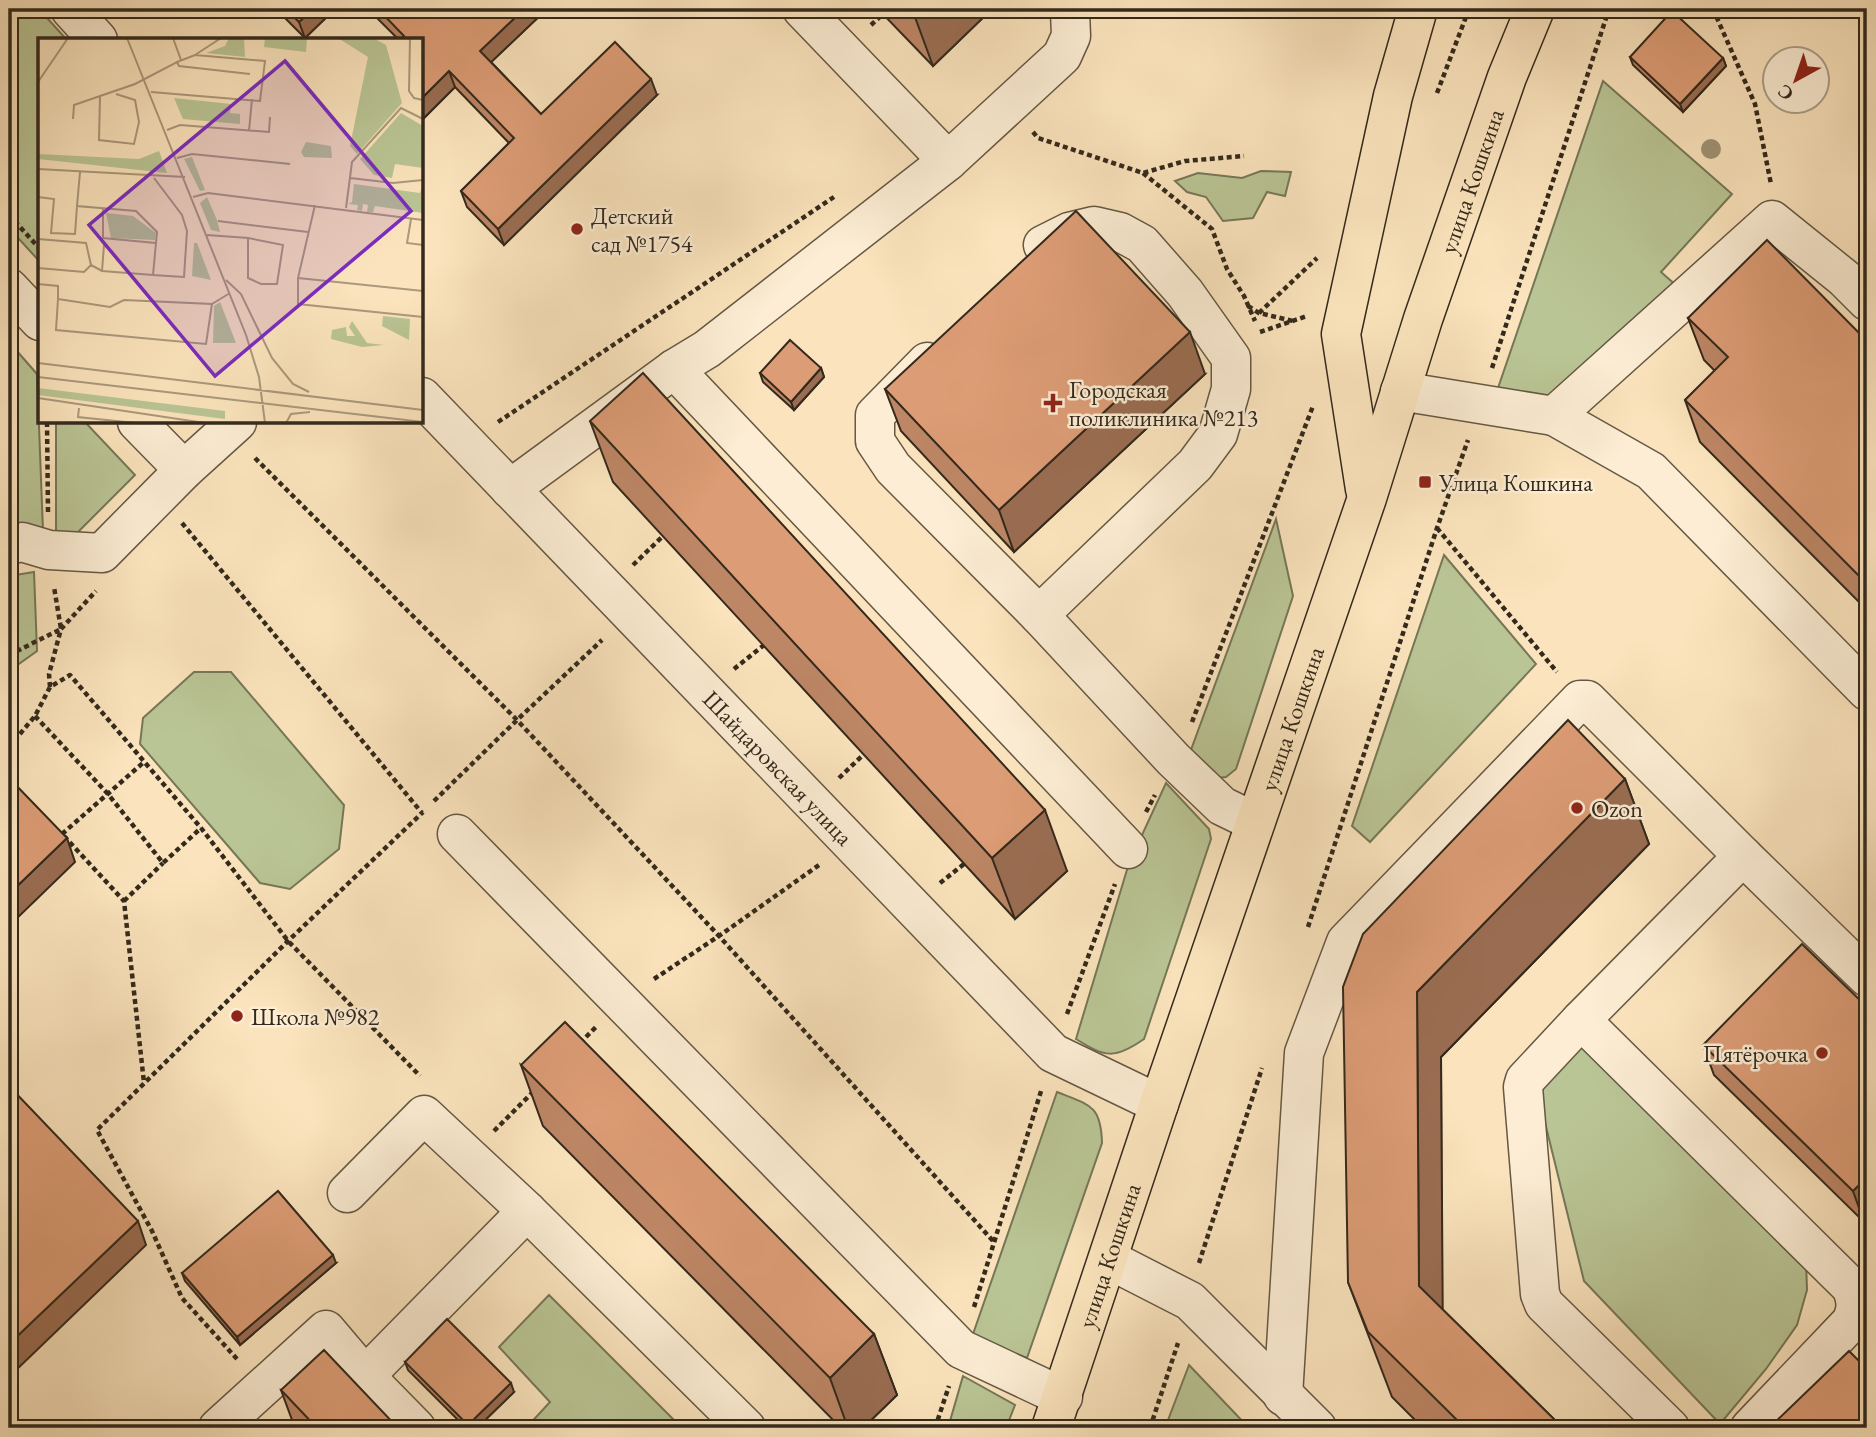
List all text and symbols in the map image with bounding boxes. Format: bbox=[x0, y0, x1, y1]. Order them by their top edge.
inset map bbox=[38, 38, 424, 424]
north arrow bbox=[1760, 46, 1830, 116]
text: С bbox=[1772, 79, 1799, 107]
street label: улица Кошкина bbox=[1432, 104, 1510, 257]
place label: Детский сад №1754 bbox=[591, 200, 693, 259]
marker: Детский сад №1754 bbox=[569, 221, 585, 237]
place label: Городская поликлиника №213 bbox=[1069, 374, 1258, 433]
marker: Городская поликлиника №213 bbox=[1043, 393, 1063, 413]
place label: Улица Кошкина bbox=[1438, 467, 1593, 498]
marker: Улица Кошкина bbox=[1417, 474, 1433, 490]
street label: улица Кошкина bbox=[1252, 642, 1331, 795]
street label: Шайдаровская улица bbox=[696, 683, 860, 852]
place label: Ozon bbox=[1591, 793, 1643, 824]
marker: Ozon bbox=[1569, 800, 1585, 816]
place label: Школа №982 bbox=[251, 1001, 380, 1032]
marker: Школа №982 bbox=[229, 1008, 245, 1024]
place label: Пятёрочка bbox=[1702, 1038, 1808, 1069]
marker: Пятёрочка bbox=[1814, 1045, 1830, 1061]
street label: улица Кошкина bbox=[1070, 1178, 1147, 1332]

